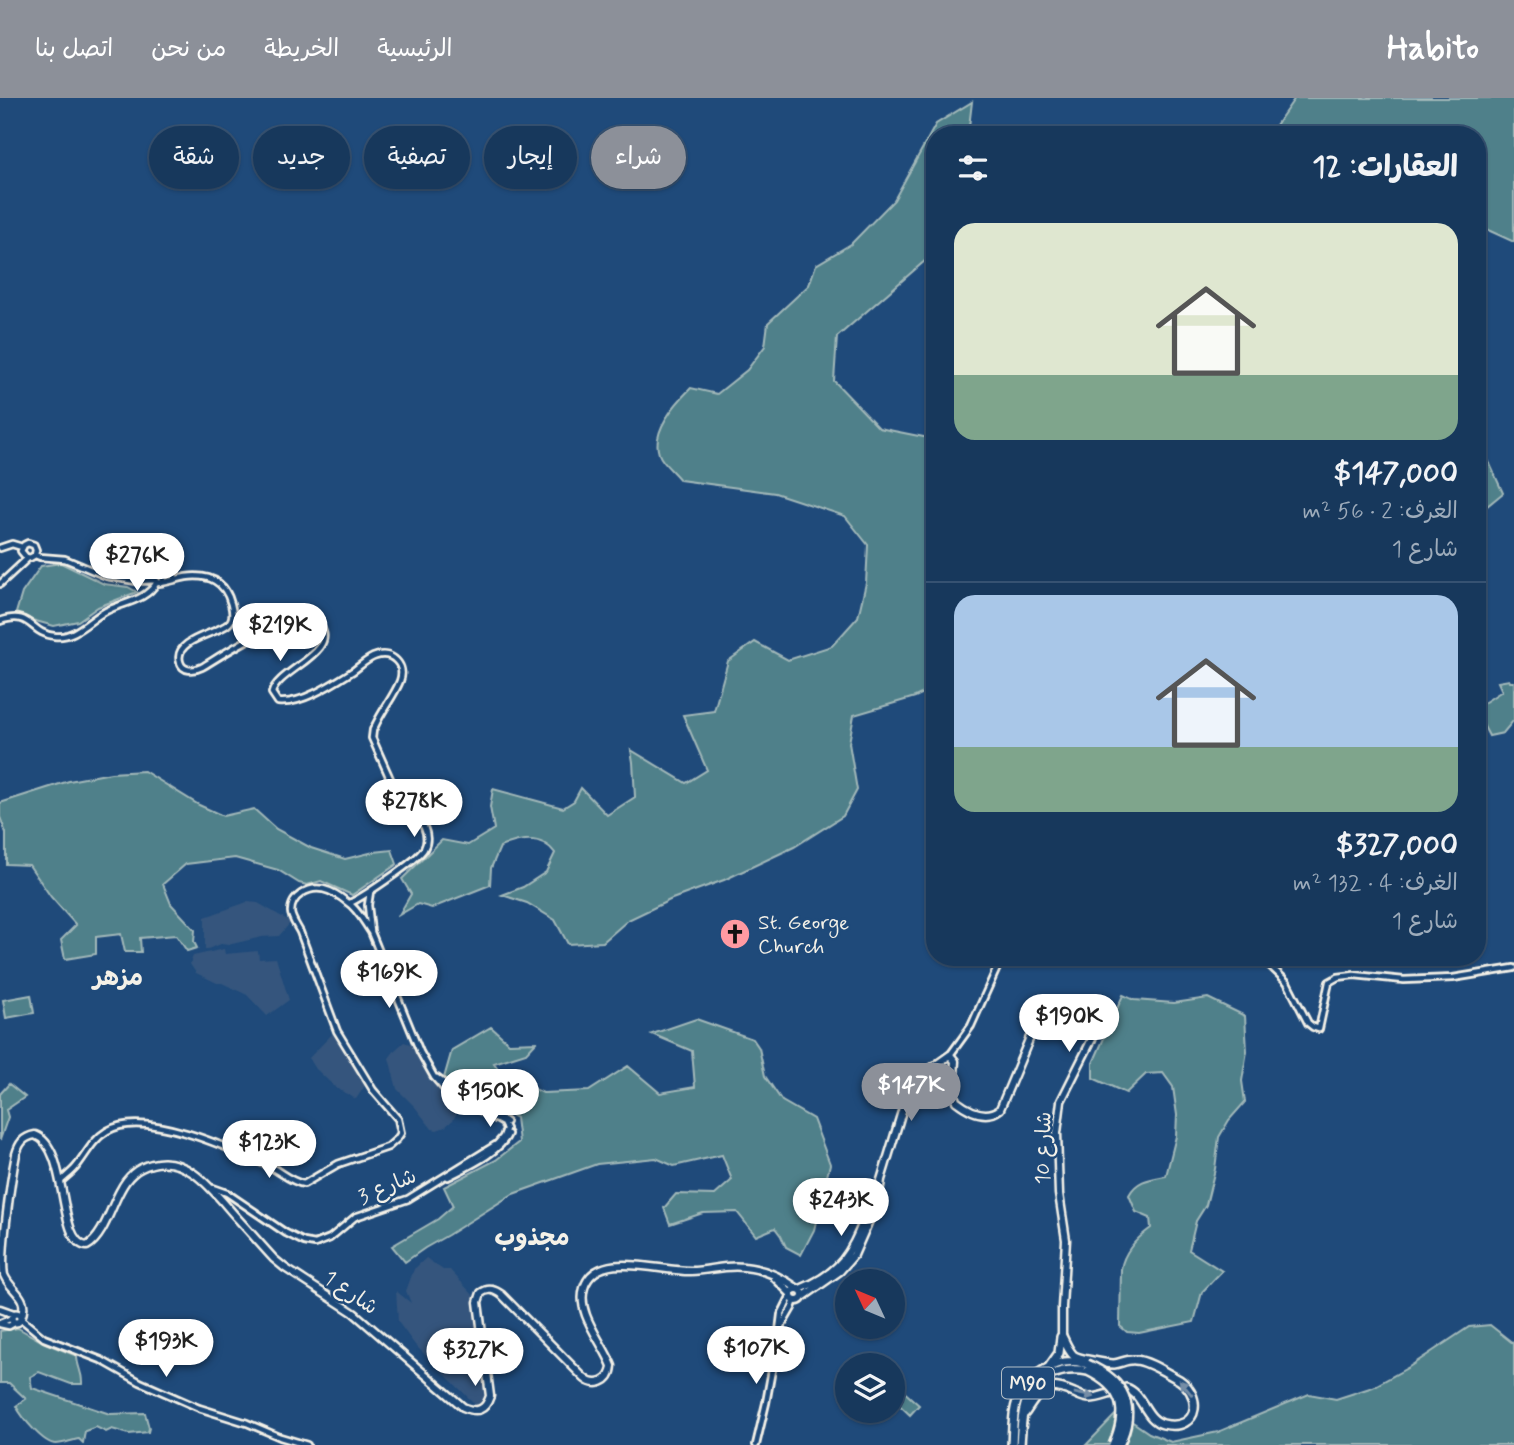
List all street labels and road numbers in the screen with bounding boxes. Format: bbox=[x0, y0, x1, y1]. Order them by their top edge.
street label: شارع 10 bbox=[1029, 1112, 1059, 1185]
street label: شارع 3 bbox=[354, 1162, 421, 1212]
street label: شارع 1 bbox=[318, 1264, 383, 1322]
road number: M90 bbox=[1002, 1368, 1054, 1399]

